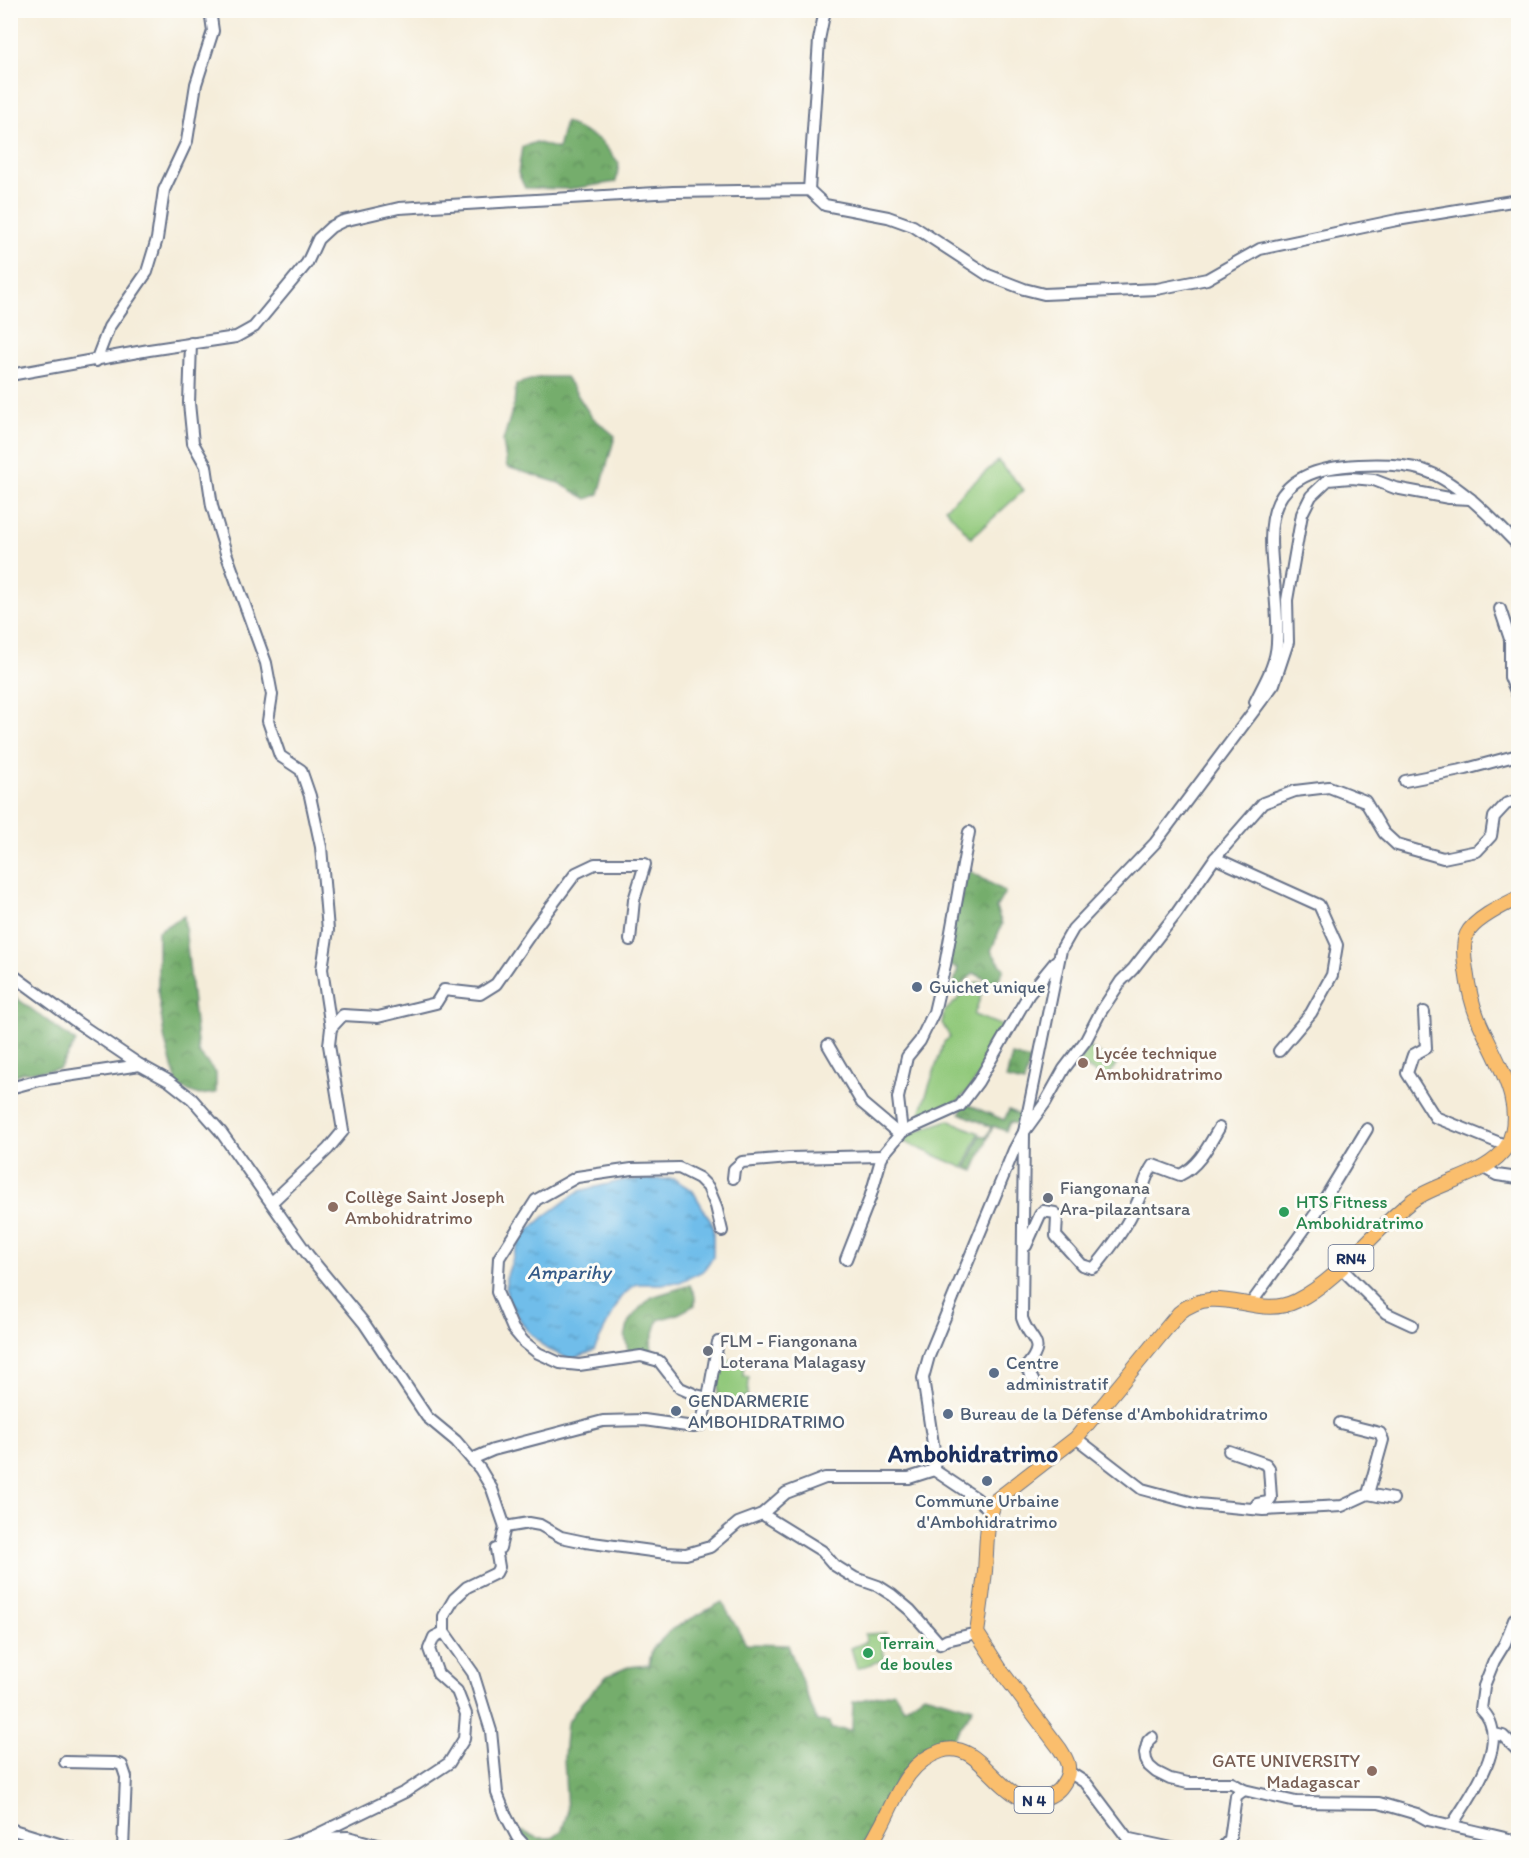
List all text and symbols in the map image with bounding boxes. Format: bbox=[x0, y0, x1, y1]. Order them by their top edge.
place label: Guichet unique bbox=[929, 976, 1046, 998]
marker: Guichet unique bbox=[910, 980, 924, 994]
place label: Lycée technique Ambohidratrimo bbox=[1095, 1042, 1223, 1085]
marker: Lycée technique Ambohidratrimo bbox=[1076, 1056, 1090, 1070]
place label: Fiangonana Ara-pilazantsara bbox=[1060, 1177, 1191, 1220]
place label: Collège Saint Joseph Ambohidratrimo bbox=[345, 1186, 504, 1229]
marker: Fiangonana Ara-pilazantsara bbox=[1041, 1191, 1055, 1205]
place label: HTS Fitness Ambohidratrimo bbox=[1296, 1191, 1424, 1234]
marker: Collège Saint Joseph Ambohidratrimo bbox=[326, 1200, 340, 1214]
marker: HTS Fitness Ambohidratrimo bbox=[1277, 1205, 1291, 1219]
road number: RN4 bbox=[1328, 1245, 1374, 1271]
water label: Amparihy bbox=[527, 1260, 613, 1284]
place label: FLM - Fiangonana Loterana Malagasy bbox=[720, 1330, 866, 1373]
marker: FLM - Fiangonana Loterana Malagasy bbox=[701, 1344, 715, 1358]
place label: Centre administratif bbox=[1006, 1352, 1109, 1395]
marker: Centre administratif bbox=[987, 1366, 1001, 1380]
place label: GENDARMERIE AMBOHIDRATRIMO bbox=[688, 1390, 845, 1433]
place label: Bureau de la Défense d'Ambohidratrimo bbox=[960, 1403, 1268, 1425]
marker: GENDARMERIE AMBOHIDRATRIMO bbox=[669, 1404, 683, 1418]
marker: Bureau de la Défense d'Ambohidratrimo bbox=[941, 1407, 955, 1421]
district label: Ambohidratrimo bbox=[887, 1439, 1058, 1468]
marker: Commune Urbaine d'Ambohidratrimo bbox=[980, 1474, 994, 1488]
place label: Commune Urbaine d'Ambohidratrimo bbox=[915, 1490, 1059, 1533]
place label: Terrain de boules bbox=[880, 1632, 953, 1675]
marker: Terrain de boules bbox=[861, 1646, 875, 1660]
place label: GATE UNIVERSITY Madagascar bbox=[1212, 1750, 1361, 1793]
marker: GATE UNIVERSITY Madagascar bbox=[1365, 1764, 1379, 1778]
road number: N 4 bbox=[1014, 1787, 1054, 1813]

